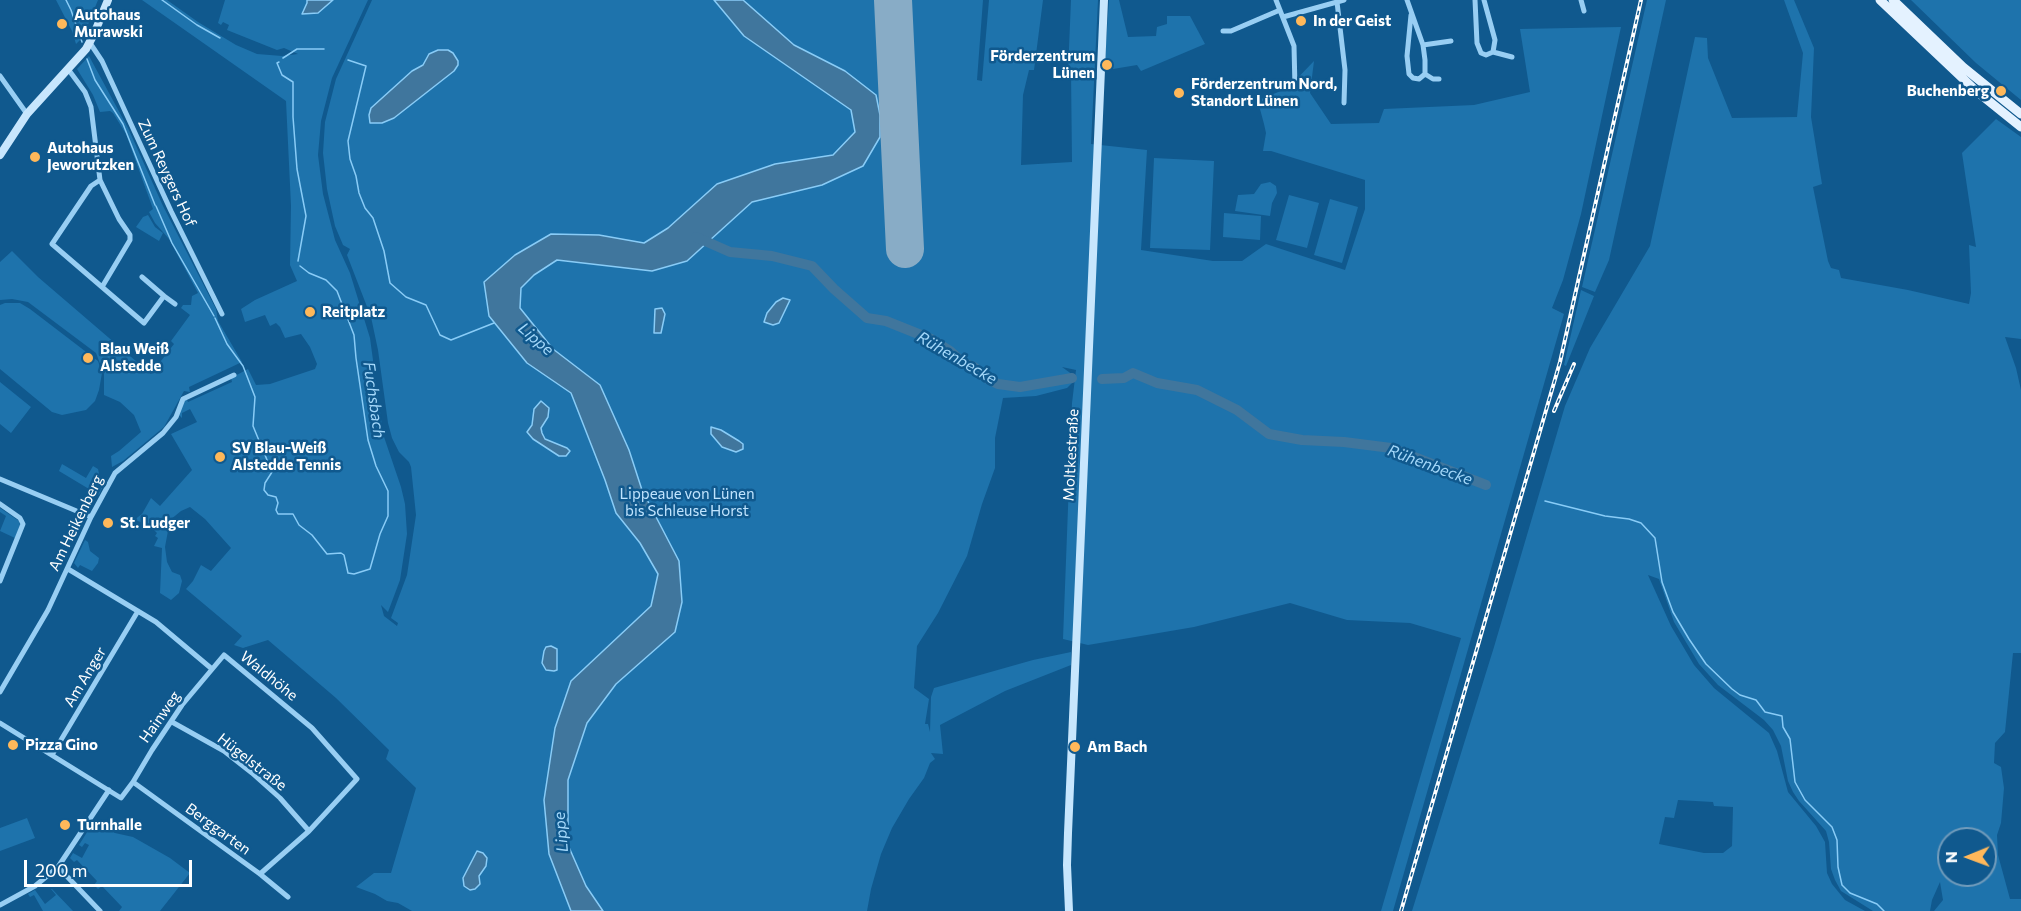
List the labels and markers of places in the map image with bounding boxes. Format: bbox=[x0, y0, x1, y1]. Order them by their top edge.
place label: Autohaus Murawski bbox=[74, 6, 143, 41]
place label: In der Geist bbox=[1313, 12, 1391, 30]
marker: In der Geist bbox=[1294, 14, 1308, 28]
marker: Autohaus Murawski bbox=[55, 17, 69, 31]
place label: Förderzentrum Lünen bbox=[990, 47, 1095, 82]
marker: Förderzentrum Lünen bbox=[1100, 58, 1114, 72]
place label: Förderzentrum Nord, Standort Lünen bbox=[1191, 75, 1337, 110]
place label: Buchenberg bbox=[1907, 82, 1989, 100]
marker: Buchenberg bbox=[1994, 84, 2008, 98]
marker: Förderzentrum Nord, Standort Lünen bbox=[1172, 86, 1186, 100]
place label: Autohaus Jeworutzken bbox=[47, 139, 134, 174]
marker: Autohaus Jeworutzken bbox=[28, 150, 42, 164]
place label: Reitplatz bbox=[322, 303, 385, 321]
marker: Reitplatz bbox=[303, 305, 317, 319]
place label: Blau Weiß Alstedde bbox=[100, 340, 169, 375]
marker: Blau Weiß Alstedde bbox=[81, 351, 95, 365]
place label: SV Blau-Weiß Alstedde Tennis bbox=[232, 439, 341, 474]
marker: SV Blau-Weiß Alstedde Tennis bbox=[213, 450, 227, 464]
place label: St. Ludger bbox=[120, 514, 190, 532]
marker: St. Ludger bbox=[101, 516, 115, 530]
place label: Pizza Gino bbox=[25, 736, 98, 754]
marker: Pizza Gino bbox=[6, 738, 20, 752]
place label: Am Bach bbox=[1087, 738, 1148, 756]
marker: Am Bach bbox=[1068, 740, 1082, 754]
place label: Turnhalle bbox=[77, 816, 142, 834]
marker: Turnhalle bbox=[58, 818, 72, 832]

